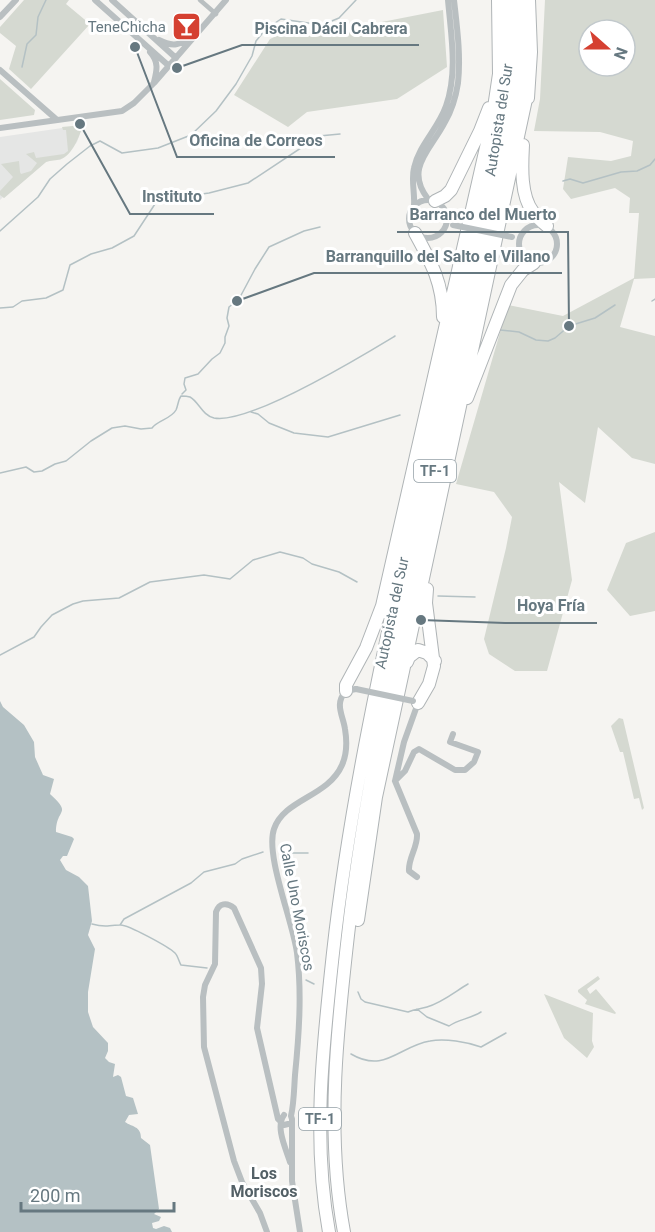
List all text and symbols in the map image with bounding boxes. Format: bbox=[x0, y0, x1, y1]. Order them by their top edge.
bar icon: TeneChicha bbox=[171, 11, 203, 43]
callout: Piscina Dácil Cabrera bbox=[242, 11, 419, 45]
place label: TeneChicha bbox=[88, 18, 166, 36]
north arrow bbox=[577, 18, 637, 78]
text: Piscina Dácil Cabrera bbox=[254, 19, 408, 38]
text: N bbox=[610, 45, 631, 62]
street label: Autopista del Sur bbox=[481, 62, 517, 178]
callout: Oficina de Correos bbox=[177, 123, 335, 157]
text: Oficina de Correos bbox=[189, 131, 323, 150]
callout: Instituto bbox=[130, 180, 214, 214]
text: Instituto bbox=[142, 187, 202, 206]
callout: Barranco del Muerto bbox=[397, 198, 568, 232]
text: Barranco del Muerto bbox=[409, 205, 557, 224]
callout: Barranquillo del Salto el Villano bbox=[314, 239, 562, 273]
text: Barranquillo del Salto el Villano bbox=[326, 247, 550, 266]
road number: TF-1 bbox=[414, 460, 456, 482]
street label: Autopista del Sur bbox=[371, 555, 413, 671]
callout: Hoya Fría bbox=[505, 589, 597, 623]
text: Hoya Fría bbox=[517, 596, 585, 615]
street label: Calle Uno Moriscos bbox=[276, 842, 318, 972]
road number: TF-1 bbox=[299, 1108, 341, 1130]
district label: Los Moriscos bbox=[231, 1164, 297, 1201]
scale bar bbox=[21, 1175, 174, 1213]
text: 200 m bbox=[30, 1185, 81, 1206]

